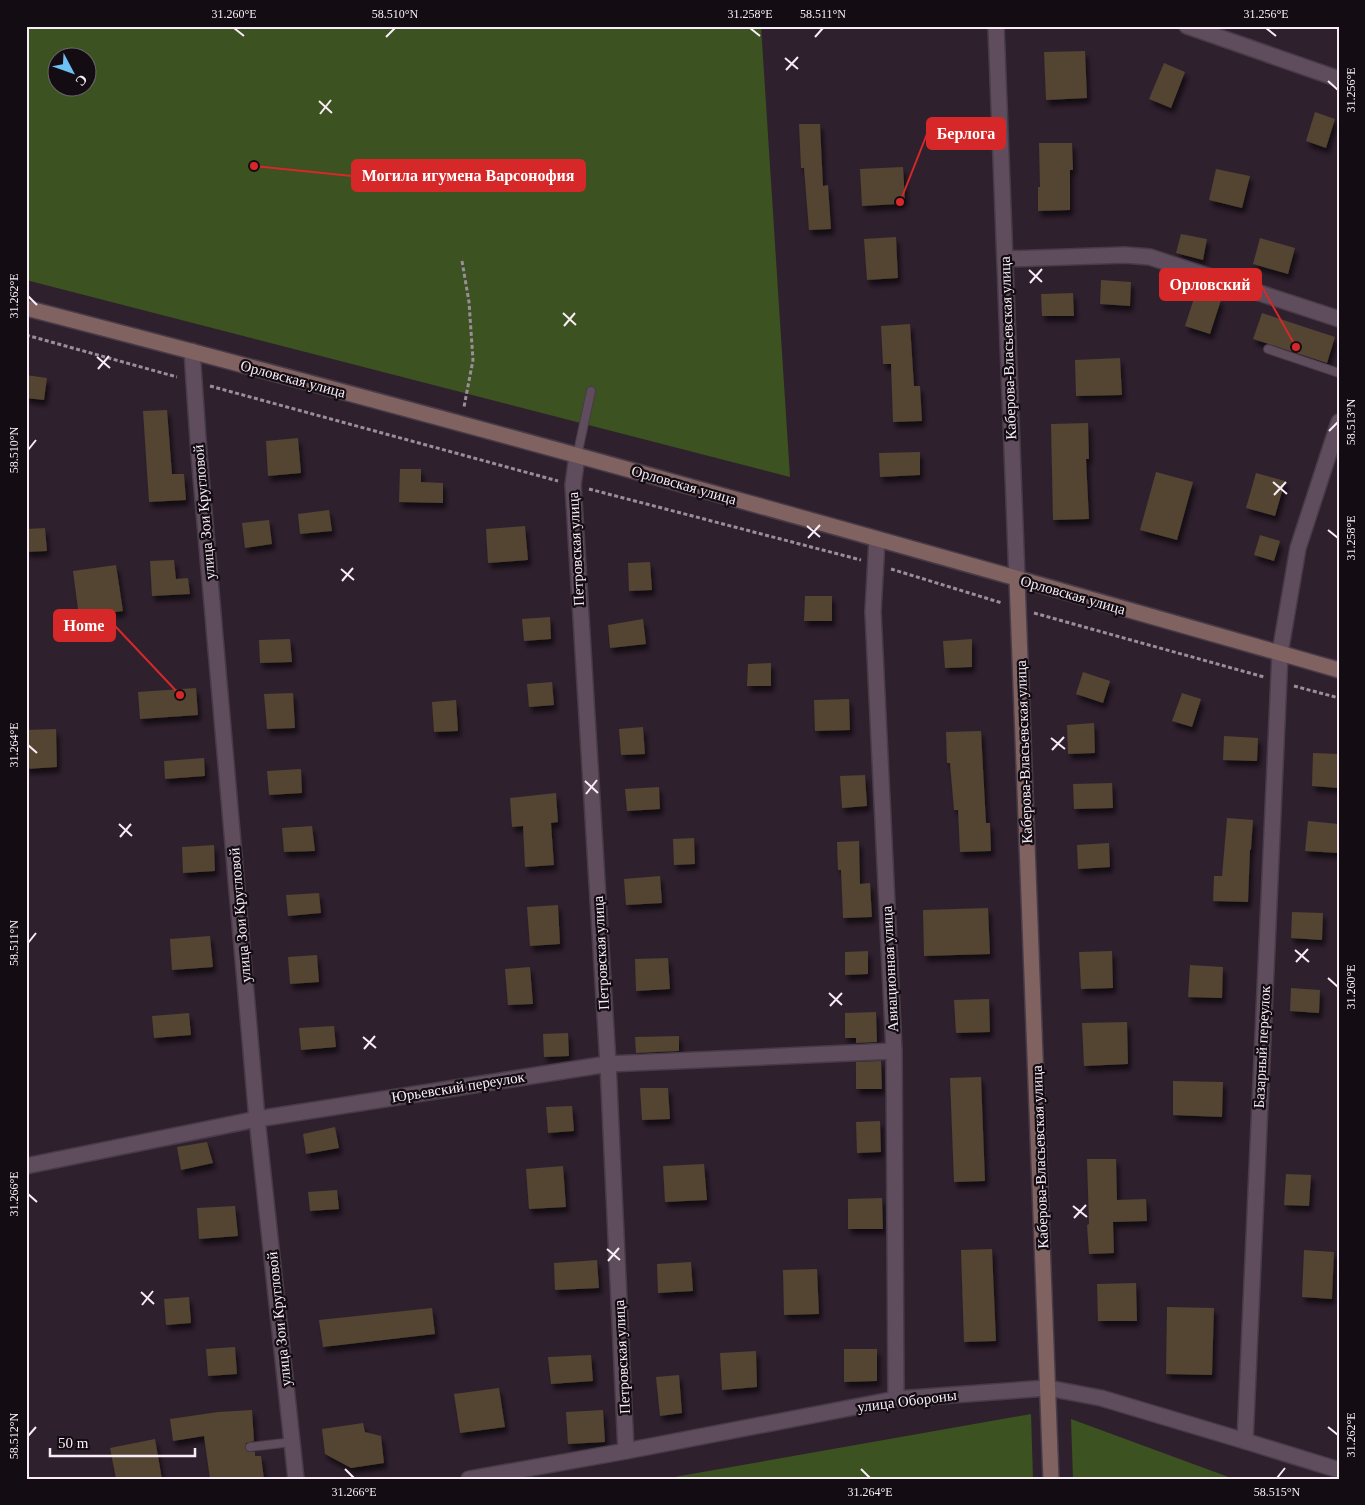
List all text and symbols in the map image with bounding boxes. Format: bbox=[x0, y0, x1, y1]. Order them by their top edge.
text: 31.260°E bbox=[211, 7, 257, 21]
text: 58.510°N bbox=[372, 7, 419, 21]
text: 31.258°E bbox=[727, 7, 773, 21]
text: 58.511°N bbox=[800, 7, 846, 21]
text: 31.256°E bbox=[1243, 7, 1289, 21]
north arrow bbox=[48, 48, 98, 98]
text: 31.256°E bbox=[1344, 67, 1358, 113]
text: С bbox=[72, 71, 90, 89]
callout: Берлога bbox=[927, 118, 1005, 149]
text: Берлога bbox=[937, 125, 995, 143]
callout: Могила игумена Варсонофия bbox=[352, 160, 585, 191]
text: Могила игумена Варсонофия bbox=[362, 167, 575, 185]
street label: Каберова-Власьевская улица bbox=[997, 256, 1019, 440]
callout: Орловский bbox=[1160, 269, 1261, 300]
text: 31.262°E bbox=[7, 273, 21, 319]
text: Орловский bbox=[1169, 276, 1251, 294]
street label: Орловская улица bbox=[239, 357, 348, 401]
text: 58.513°N bbox=[1344, 398, 1358, 445]
text: 58.510°N bbox=[7, 426, 21, 473]
street label: улица Зои Кругловой bbox=[190, 444, 218, 580]
street label: Орловская улица bbox=[630, 462, 739, 508]
street label: Петровская улица bbox=[565, 491, 587, 606]
text: 31.258°E bbox=[1344, 515, 1358, 561]
street label: Орловская улица bbox=[1019, 572, 1128, 618]
callout: Home bbox=[54, 610, 115, 641]
text: Home bbox=[64, 617, 104, 634]
street label: Каберова-Власьевская улица bbox=[1013, 660, 1035, 844]
text: 31.264°E bbox=[7, 722, 21, 768]
street label: улица Зои Кругловой bbox=[226, 847, 254, 983]
street label: Петровская улица bbox=[590, 895, 612, 1010]
street label: Авиационная улица bbox=[879, 905, 901, 1033]
text: 58.511°N bbox=[7, 920, 21, 966]
text: 31.260°E bbox=[1344, 964, 1358, 1010]
street label: Базарный переулок bbox=[1251, 985, 1273, 1109]
street label: Каберова-Власьевская улица bbox=[1029, 1065, 1051, 1249]
street label: Юрьевский переулок bbox=[390, 1068, 526, 1105]
text: 31.266°E bbox=[7, 1171, 21, 1217]
street label: улица Зои Кругловой bbox=[264, 1251, 294, 1387]
street label: Петровская улица bbox=[611, 1299, 633, 1414]
street label: улица Обороны bbox=[856, 1387, 958, 1415]
text: 58.512°N bbox=[7, 1412, 21, 1459]
text: 31.262°E bbox=[1344, 1412, 1358, 1458]
scale bar bbox=[50, 1425, 195, 1457]
text: 50 m bbox=[58, 1435, 89, 1451]
text: 31.266°E bbox=[331, 1485, 377, 1499]
text: 31.264°E bbox=[847, 1485, 893, 1499]
text: 58.515°N bbox=[1254, 1485, 1301, 1499]

